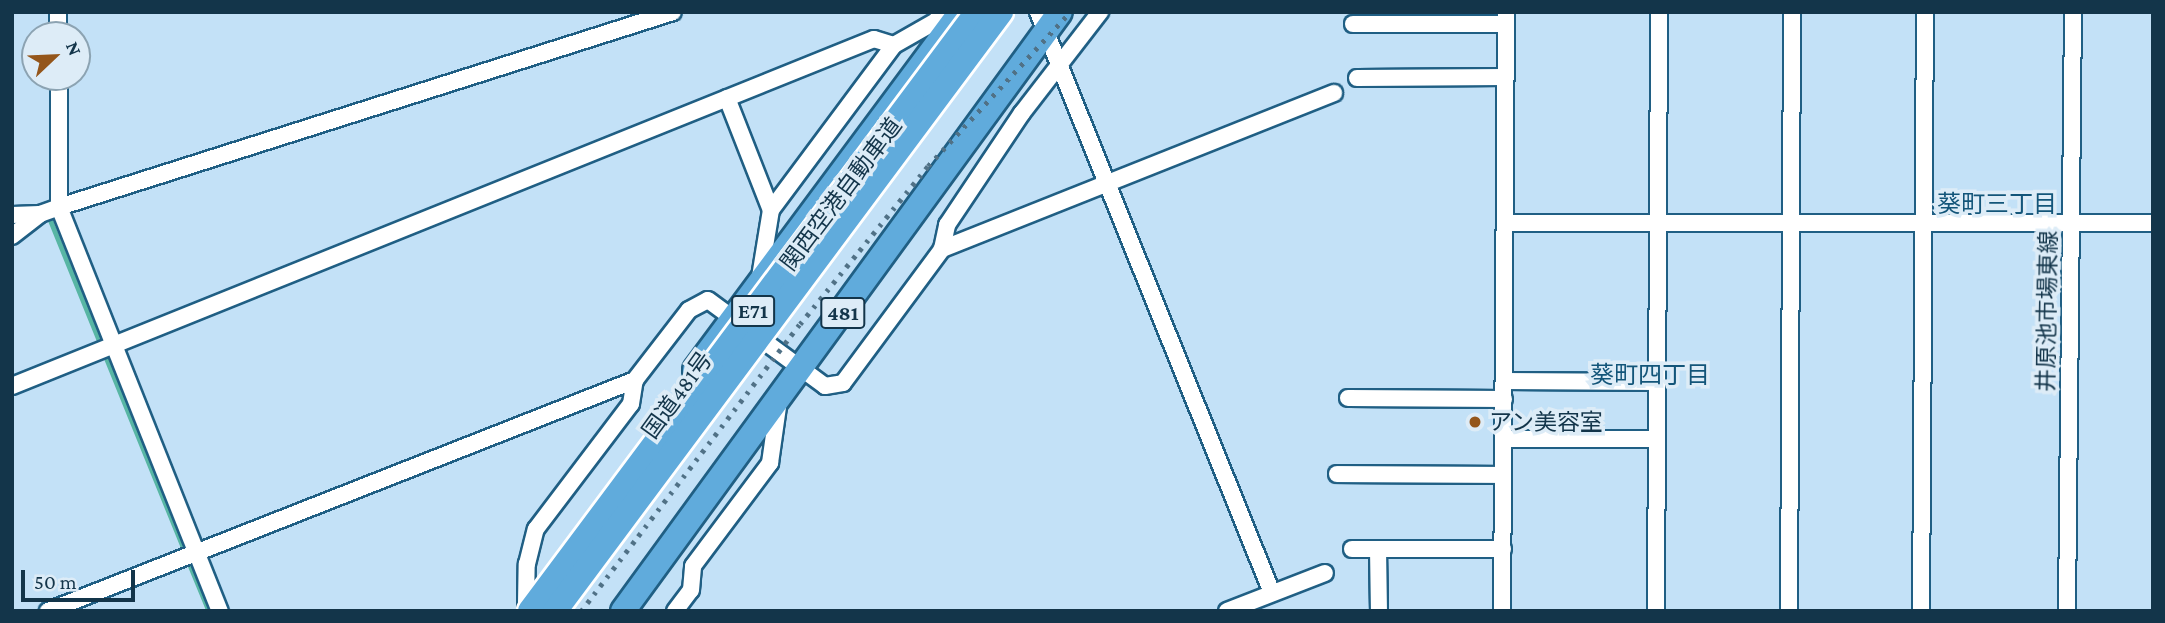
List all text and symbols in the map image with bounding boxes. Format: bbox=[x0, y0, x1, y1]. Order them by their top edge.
north arrow bbox=[21, 21, 91, 91]
text: N bbox=[62, 38, 86, 58]
street label: 関西空港自動車道 bbox=[775, 112, 907, 276]
district label: 葵町三丁目 bbox=[1937, 190, 2057, 218]
street label: 井原池市場東線 bbox=[2032, 230, 2062, 392]
road number: E71 bbox=[730, 294, 776, 328]
road number: 481 bbox=[820, 296, 866, 330]
street label: 国道481号 bbox=[636, 346, 718, 444]
district label: 葵町四丁目 bbox=[1590, 361, 1710, 389]
place label: アン美容室 bbox=[1489, 408, 1604, 436]
marker: アン美容室 bbox=[1467, 414, 1483, 430]
scale bar bbox=[24, 556, 138, 600]
text: 50 m bbox=[34, 570, 77, 594]

